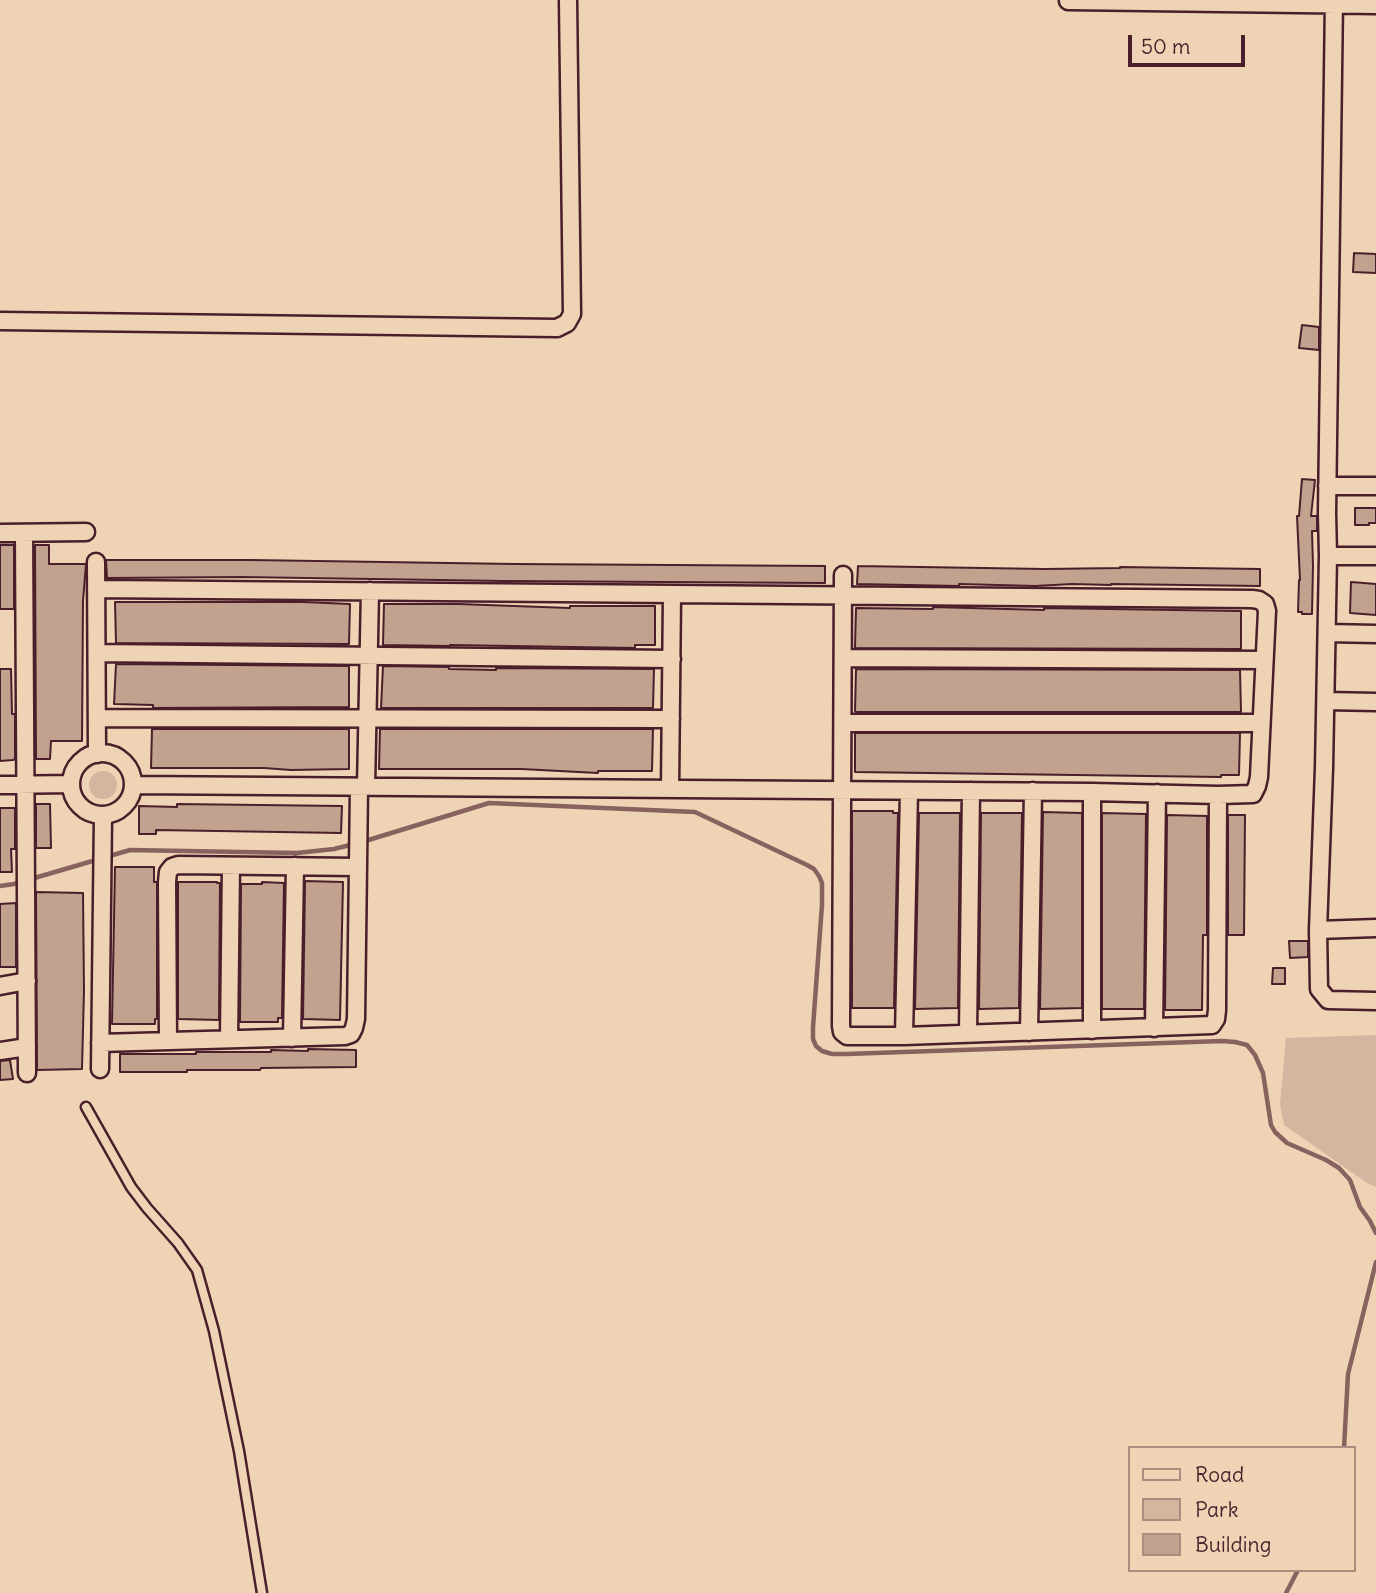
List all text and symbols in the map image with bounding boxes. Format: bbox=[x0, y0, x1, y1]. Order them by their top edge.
scale bar bbox=[1131, 21, 1248, 65]
text: 50 m bbox=[1141, 33, 1190, 60]
legend bbox=[1128, 1446, 1355, 1572]
text: Road bbox=[1195, 1461, 1244, 1488]
text: Park bbox=[1195, 1496, 1238, 1523]
text: Building bbox=[1195, 1531, 1271, 1558]

